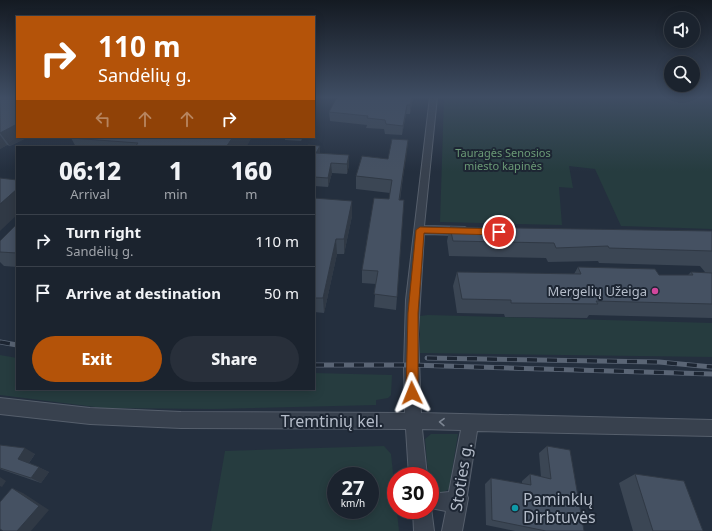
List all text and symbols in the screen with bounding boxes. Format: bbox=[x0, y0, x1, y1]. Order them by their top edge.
map controls bbox=[664, 12, 700, 92]
button: sound bbox=[664, 12, 700, 48]
text: 110 m bbox=[98, 27, 181, 65]
icon: right bbox=[32, 32, 84, 84]
button: search bbox=[664, 56, 700, 92]
text: Sandėlių g. bbox=[98, 63, 191, 87]
icon: left bbox=[92, 108, 114, 130]
icon: ahead bbox=[134, 108, 156, 130]
icon: ahead bbox=[176, 108, 198, 130]
icon: right bbox=[218, 108, 240, 130]
park label: Tauragės Senosios miesto kapinės bbox=[455, 145, 551, 173]
text: 06:12 bbox=[59, 154, 121, 187]
text: 1 bbox=[169, 154, 183, 187]
text: 160 bbox=[231, 154, 272, 187]
text: Arrival bbox=[70, 185, 110, 203]
text: min bbox=[164, 185, 188, 203]
text: m bbox=[245, 185, 257, 203]
pin bbox=[482, 215, 516, 249]
icon: arrive bbox=[488, 221, 510, 243]
text: Turn right bbox=[66, 222, 141, 242]
icon: right bbox=[32, 230, 54, 252]
text: 110 m bbox=[255, 231, 299, 251]
text: Sandėlių g. bbox=[66, 242, 133, 260]
icon: arrive bbox=[32, 282, 54, 304]
place label: Mergelių Užeiga bbox=[548, 282, 647, 300]
text: Arrive at destination bbox=[66, 283, 221, 303]
text: 50 m bbox=[264, 283, 299, 303]
marker: Mergelių Užeiga bbox=[650, 286, 660, 296]
button: Exit bbox=[32, 336, 162, 382]
button: Share bbox=[170, 336, 299, 382]
position arrow bbox=[391, 372, 433, 414]
street label: Tremtinių kel. bbox=[281, 410, 383, 432]
one-way arrow bbox=[439, 418, 445, 426]
street label: Stoties g. bbox=[445, 441, 477, 513]
speed limit sign: 30 bbox=[387, 467, 439, 519]
text: 27 bbox=[342, 474, 364, 501]
place label: Paminklų Dirbtuvės bbox=[523, 488, 596, 528]
text: km/h bbox=[341, 496, 365, 510]
marker: Paminklų Dirbtuvės bbox=[510, 503, 520, 513]

